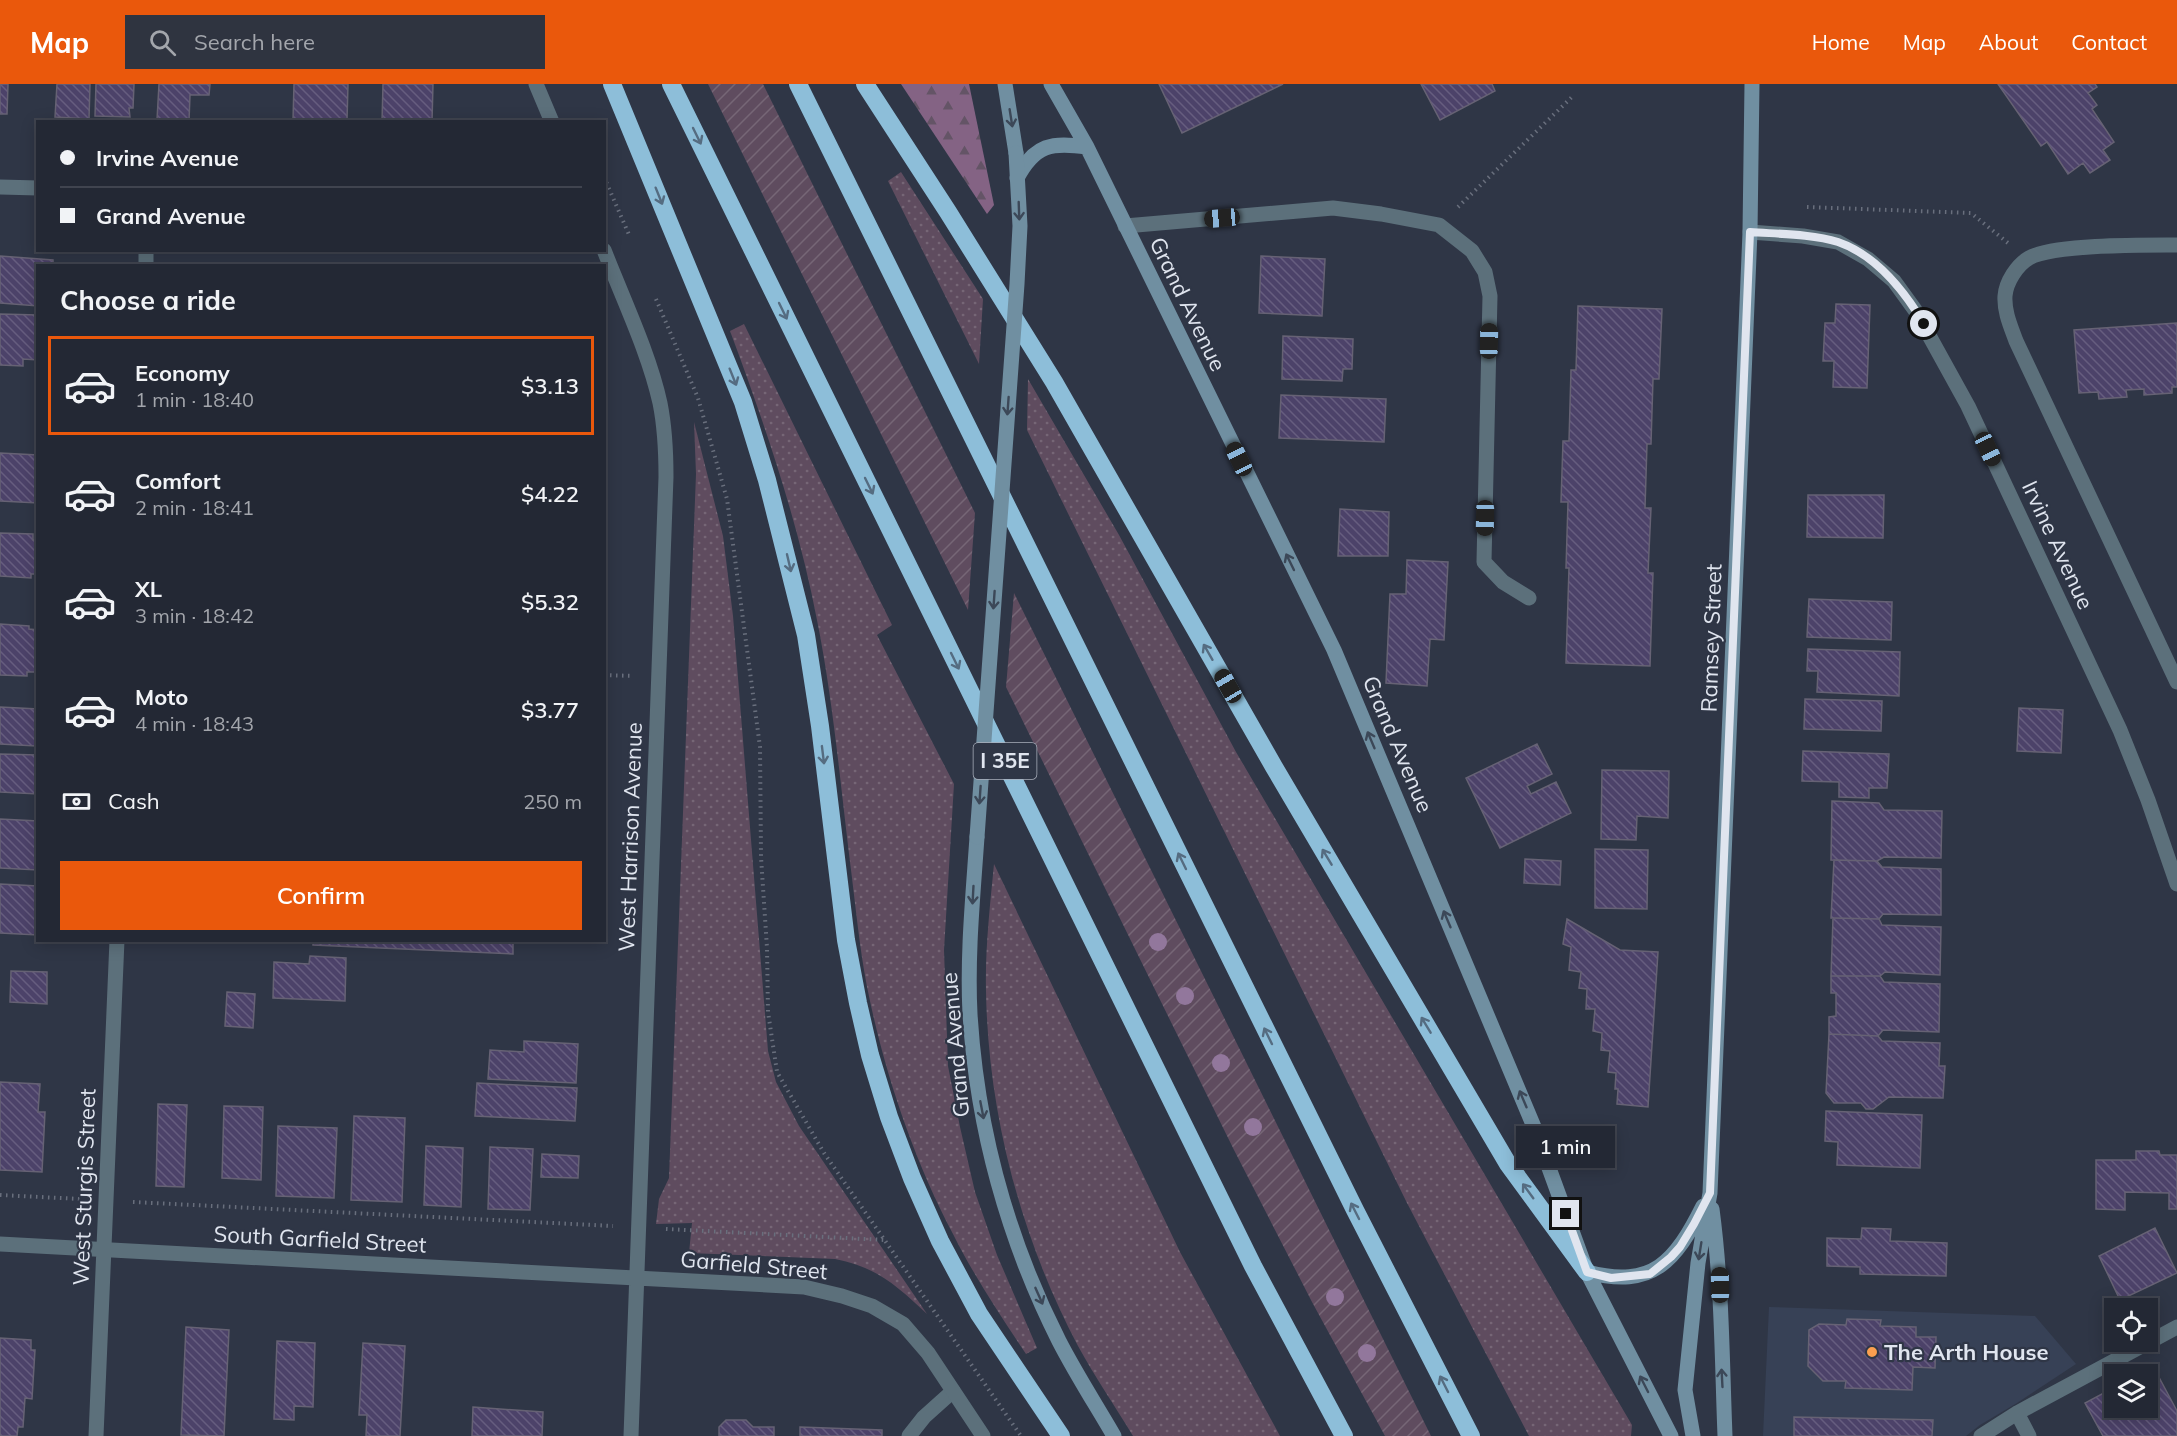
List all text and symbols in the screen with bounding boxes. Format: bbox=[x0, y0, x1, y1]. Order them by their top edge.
search box bbox=[125, 15, 545, 69]
text: Map bbox=[30, 25, 89, 60]
icon: search bbox=[146, 26, 179, 59]
text: Search here bbox=[194, 28, 315, 56]
text: Home bbox=[1812, 29, 1870, 55]
text: Map bbox=[1903, 29, 1946, 55]
text: About bbox=[1979, 29, 2038, 55]
text: Contact bbox=[2071, 29, 2147, 55]
one-way arrow bbox=[1005, 108, 1016, 128]
one-way arrow bbox=[691, 127, 703, 145]
text: Irvine Avenue bbox=[96, 144, 239, 172]
one-way arrow bbox=[654, 187, 665, 205]
one-way arrow bbox=[1013, 200, 1024, 220]
text: Grand Avenue bbox=[96, 202, 246, 230]
car bbox=[1203, 207, 1241, 229]
street label: Grand Avenue bbox=[1143, 232, 1233, 376]
text: Choose a ride bbox=[60, 283, 236, 317]
one-way arrow bbox=[777, 302, 789, 320]
route start bbox=[1910, 310, 1937, 337]
car bbox=[1480, 323, 1498, 359]
icon: car bbox=[63, 359, 117, 413]
text: Economy bbox=[135, 359, 230, 387]
one-way arrow bbox=[728, 367, 739, 385]
text: $3.13 bbox=[521, 372, 579, 400]
text: 1 min · 18:40 bbox=[135, 387, 254, 412]
one-way arrow bbox=[1002, 395, 1013, 415]
car bbox=[1972, 429, 2004, 469]
car bbox=[1223, 439, 1255, 479]
icon: car bbox=[63, 467, 117, 521]
text: Comfort bbox=[135, 467, 221, 495]
street label: Irvine Avenue bbox=[2016, 476, 2100, 614]
one-way arrow bbox=[864, 477, 875, 495]
text: $4.22 bbox=[521, 480, 579, 508]
text: 2 min · 18:41 bbox=[135, 495, 254, 520]
car bbox=[1476, 500, 1494, 536]
one-way arrow bbox=[784, 553, 795, 572]
one-way arrow bbox=[1284, 554, 1296, 572]
street label: Ramsey Street bbox=[1694, 563, 1728, 713]
icon: car bbox=[63, 575, 117, 629]
text: XL bbox=[135, 575, 162, 603]
text: $5.32 bbox=[521, 588, 579, 616]
one-way arrow bbox=[988, 590, 999, 610]
text: 3 min · 18:42 bbox=[135, 603, 254, 628]
one-way arrow bbox=[1202, 644, 1214, 661]
one-way arrow bbox=[950, 652, 962, 670]
car bbox=[1211, 666, 1245, 706]
street label: Grand Avenue bbox=[1357, 672, 1439, 816]
icon: car bbox=[63, 683, 117, 737]
text: Moto bbox=[135, 683, 188, 711]
text: $3.77 bbox=[521, 696, 579, 724]
text: 4 min · 18:43 bbox=[135, 711, 254, 736]
street label: West Harrison Avenue bbox=[612, 722, 648, 952]
one-way arrow bbox=[1365, 731, 1376, 749]
road number: I 35E bbox=[974, 743, 1036, 779]
one-way arrow bbox=[818, 745, 829, 764]
one-way arrow bbox=[974, 784, 985, 804]
icon: cash bbox=[60, 785, 93, 818]
text: Cash bbox=[108, 787, 160, 815]
text: 250 m bbox=[523, 789, 582, 814]
one-way arrow bbox=[1320, 849, 1332, 866]
one-way arrow bbox=[1176, 853, 1187, 871]
button: Confirm bbox=[60, 861, 582, 930]
one-way arrow bbox=[968, 885, 979, 905]
one-way arrow bbox=[1441, 911, 1452, 929]
street label: Grand Avenue bbox=[935, 971, 975, 1119]
one-way arrow bbox=[1419, 1017, 1431, 1034]
one-way arrow bbox=[1262, 1027, 1274, 1045]
street label: West Sturgis Street bbox=[67, 1088, 101, 1286]
one-way arrow bbox=[1517, 1090, 1528, 1109]
one-way arrow bbox=[977, 1100, 988, 1120]
callout: 1 min bbox=[1516, 1127, 1616, 1169]
text: 1 min bbox=[1540, 1134, 1591, 1159]
one-way arrow bbox=[1521, 1183, 1534, 1199]
route end bbox=[1552, 1200, 1579, 1227]
one-way arrow bbox=[1349, 1202, 1360, 1220]
street label: South Garfield Street bbox=[213, 1219, 427, 1259]
one-way arrow bbox=[1695, 1240, 1706, 1260]
street label: Garfield Street bbox=[679, 1245, 829, 1285]
car bbox=[1711, 1267, 1729, 1303]
one-way arrow bbox=[1034, 1287, 1045, 1305]
map controls bbox=[2104, 1298, 2158, 1418]
button: locate bbox=[2104, 1298, 2158, 1352]
place label: The Arth House bbox=[1884, 1338, 2049, 1366]
marker: The Arth House bbox=[1865, 1345, 1879, 1359]
button: layers bbox=[2104, 1364, 2158, 1418]
one-way arrow bbox=[1717, 1368, 1728, 1388]
one-way arrow bbox=[1638, 1375, 1650, 1393]
one-way arrow bbox=[1438, 1376, 1450, 1393]

